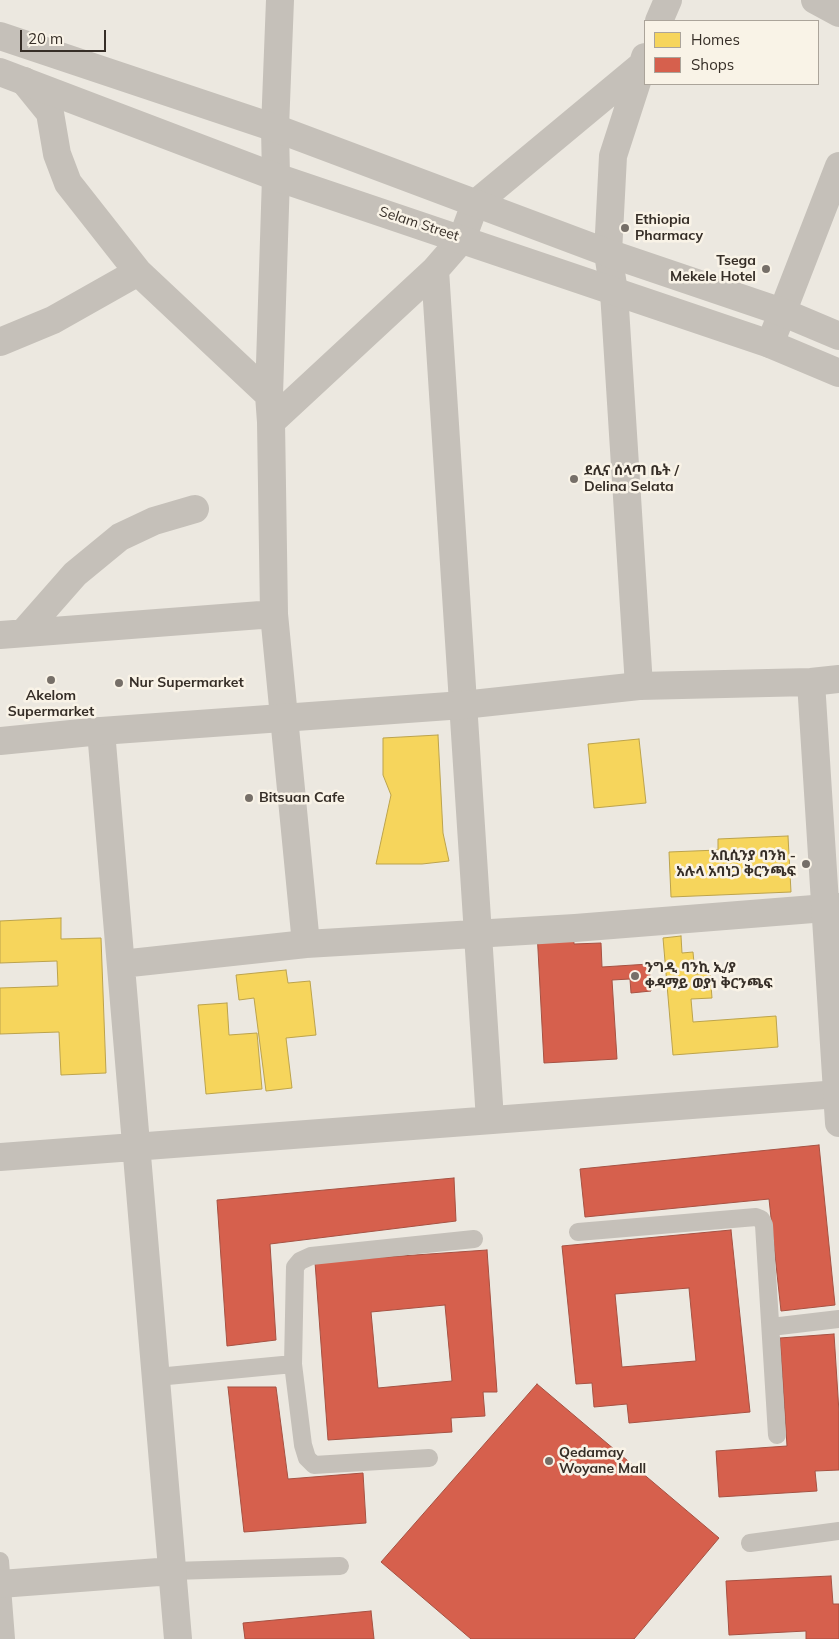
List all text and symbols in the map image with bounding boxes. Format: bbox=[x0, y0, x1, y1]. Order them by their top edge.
scale bar bbox=[22, 20, 109, 52]
legend bbox=[644, 20, 819, 85]
text: 20 m bbox=[28, 29, 63, 48]
text: Homes bbox=[691, 30, 740, 49]
text: Shops bbox=[691, 55, 734, 74]
street label: Selam Street bbox=[377, 203, 461, 245]
place label: Ethiopia Pharmacy bbox=[635, 212, 703, 244]
marker: Ethiopia Pharmacy bbox=[619, 222, 631, 234]
place label: Tsega Mekele Hotel bbox=[670, 253, 756, 286]
marker: Tsega Mekele Hotel bbox=[760, 263, 772, 275]
place label: ደሊና ሰላጣ ቤት / Delina Selata bbox=[584, 463, 679, 496]
marker: ደሊና ሰላጣ ቤት / Delina Selata bbox=[568, 473, 580, 485]
marker: Akelom Supermarket bbox=[45, 674, 57, 686]
place label: Nur Supermarket bbox=[129, 675, 244, 691]
marker: Nur Supermarket bbox=[113, 677, 125, 689]
place label: Akelom Supermarket bbox=[8, 688, 94, 720]
place label: Bitsuan Cafe bbox=[259, 790, 345, 806]
marker: Bitsuan Cafe bbox=[243, 792, 255, 804]
place label: አቢሲንያ ባንክ - አሉላ አባነጋ ቅርንጫፍ bbox=[676, 848, 796, 880]
marker: አቢሲንያ ባንክ - አሉላ አባነጋ ቅርንጫፍ bbox=[800, 858, 812, 870]
place label: ንግዲ ባንኪ ኢ/ያ ቀዳማይ ወያነ ቅርንጫፍ bbox=[645, 960, 773, 992]
marker: ንግዲ ባንኪ ኢ/ያ ቀዳማይ ወያነ ቅርንጫፍ bbox=[629, 970, 641, 982]
place label: Qedamay Woyane Mall bbox=[559, 1445, 646, 1478]
marker: Qedamay Woyane Mall bbox=[543, 1455, 555, 1467]

